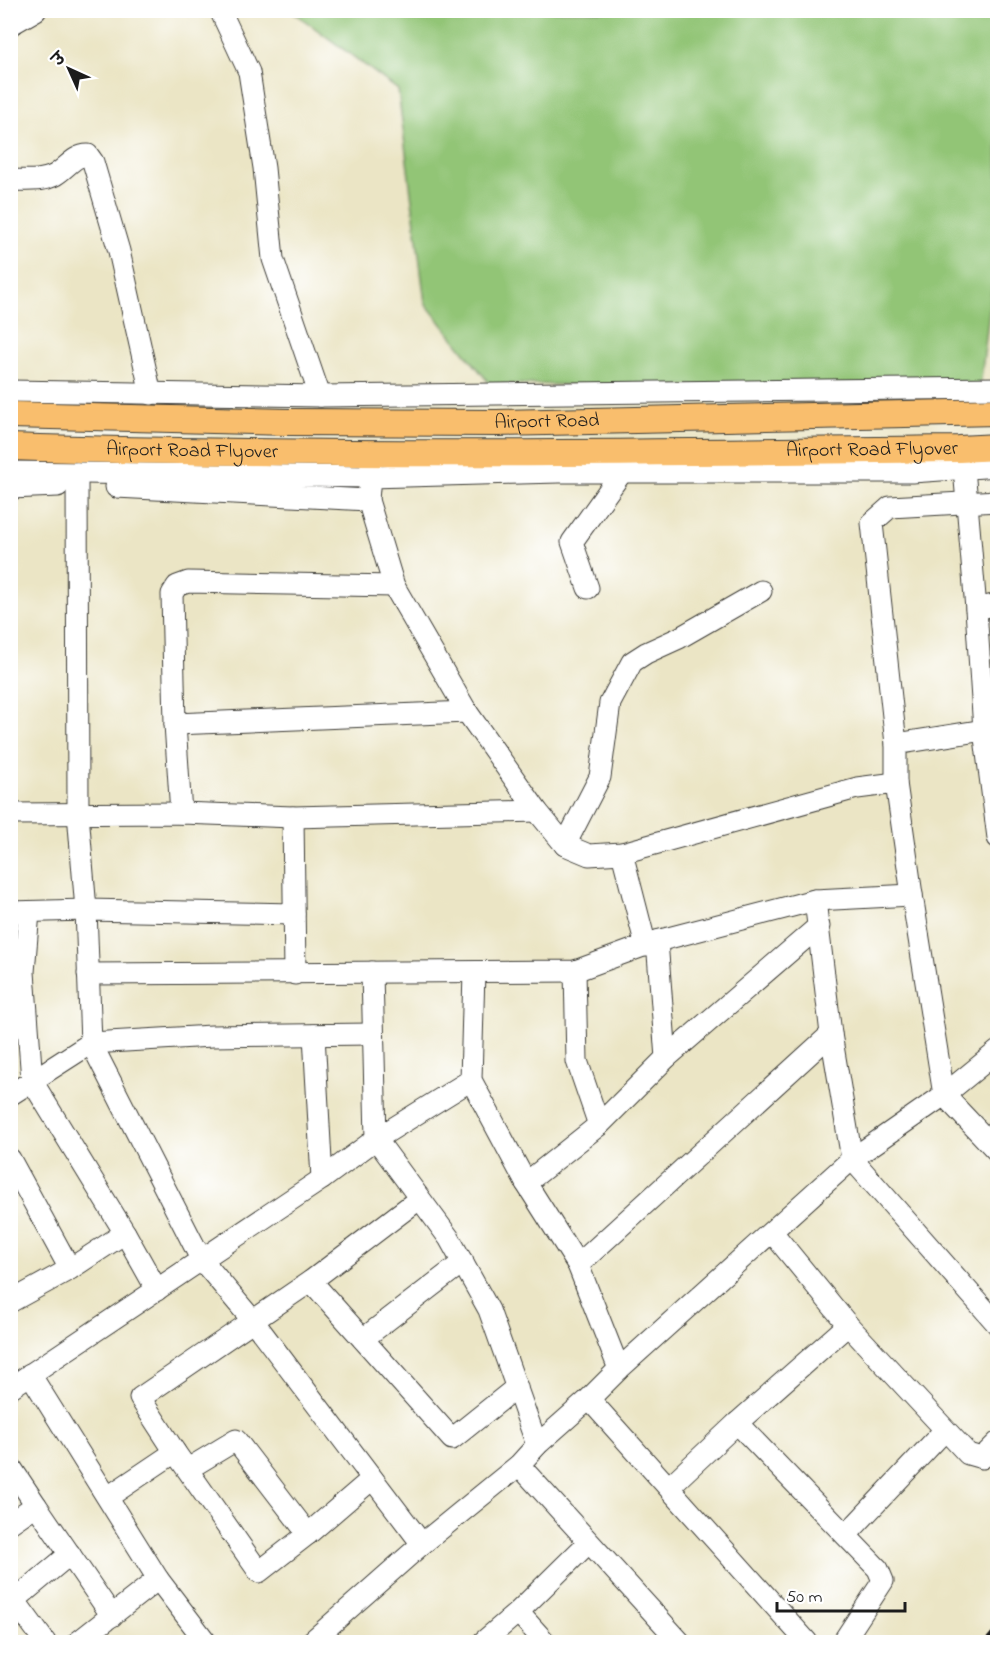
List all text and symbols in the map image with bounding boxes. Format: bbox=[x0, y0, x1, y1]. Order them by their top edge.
north arrow bbox=[39, 39, 99, 99]
text: उ bbox=[46, 47, 73, 73]
street label: Airport Road bbox=[494, 406, 600, 438]
street label: Airport Road Flyover bbox=[106, 435, 279, 467]
street label: Airport Road Flyover bbox=[786, 435, 959, 466]
scale bar bbox=[777, 1575, 904, 1613]
text: 50 m bbox=[786, 1585, 823, 1611]

